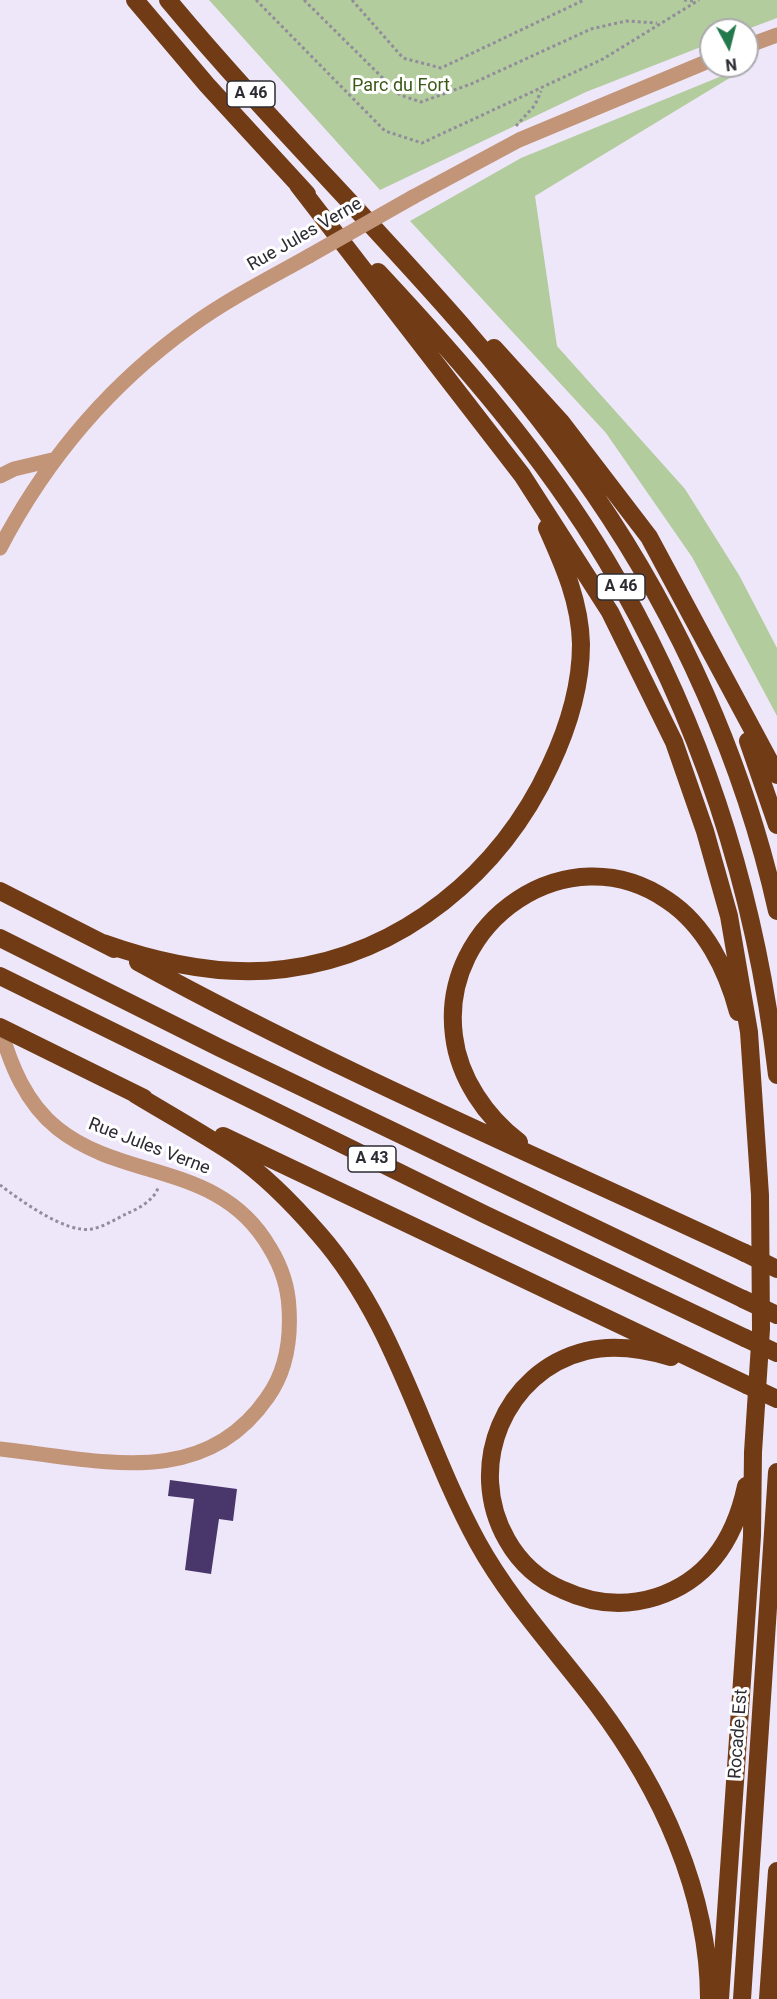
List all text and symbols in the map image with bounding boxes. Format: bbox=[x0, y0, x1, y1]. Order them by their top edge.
north arrow bbox=[699, 18, 759, 78]
text: N bbox=[724, 54, 738, 74]
park label: Parc du Fort bbox=[352, 75, 450, 97]
road number: A 46 bbox=[227, 81, 275, 107]
street label: Rue Jules Verne bbox=[244, 193, 366, 277]
road number: A 46 bbox=[597, 574, 645, 600]
street label: Rue Jules Verne bbox=[85, 1114, 213, 1180]
road number: A 43 bbox=[348, 1146, 396, 1172]
street label: Rocade Est bbox=[725, 1688, 753, 1780]

